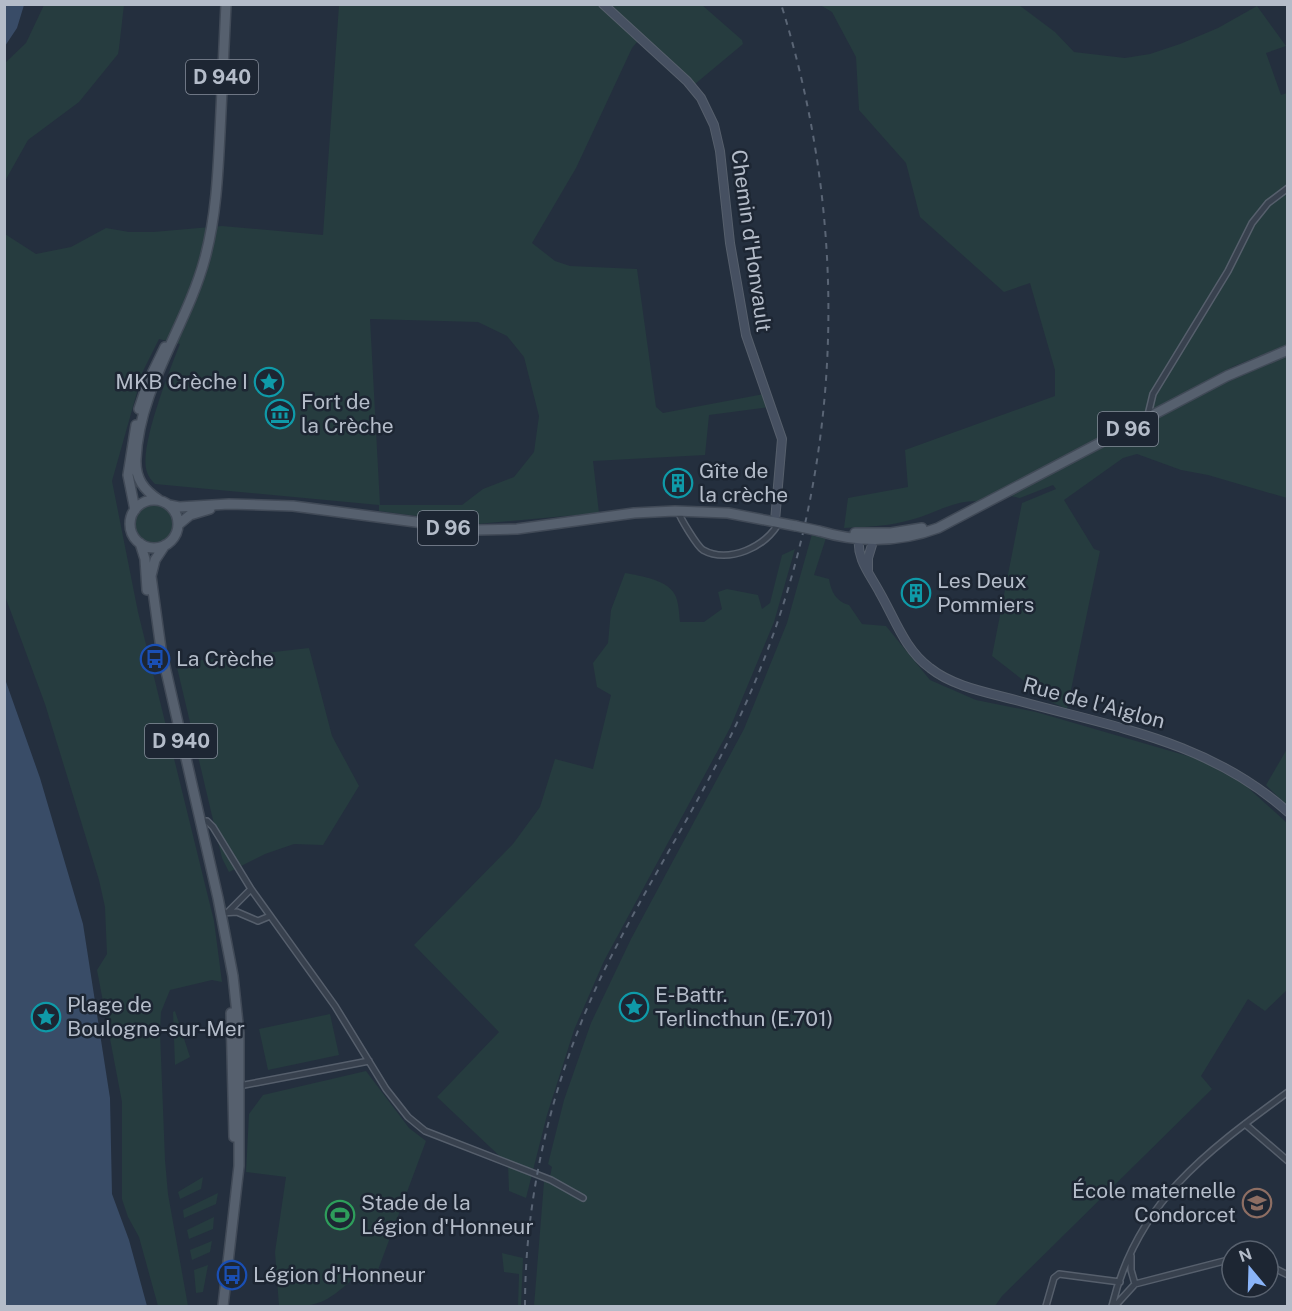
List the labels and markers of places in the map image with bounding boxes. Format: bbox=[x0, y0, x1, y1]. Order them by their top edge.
place icon: MKB Crèche I bbox=[253, 366, 285, 398]
place label: MKB Crèche I bbox=[115, 369, 248, 394]
place label: Fort de la Crèche bbox=[301, 389, 394, 438]
museum icon: Fort de la Crèche bbox=[264, 398, 296, 430]
place label: Gîte de la crèche bbox=[699, 458, 788, 507]
building icon: Gîte de la crèche bbox=[662, 467, 694, 499]
place label: Les Deux Pommiers bbox=[937, 568, 1034, 617]
building icon: Les Deux Pommiers bbox=[900, 577, 932, 609]
bus stop icon: La Crèche bbox=[139, 643, 171, 675]
place label: La Crèche bbox=[176, 646, 274, 671]
place label: E-Battr. Terlincthun (E.701) bbox=[655, 982, 833, 1031]
place icon: E-Battr. Terlincthun (E.701) bbox=[618, 991, 650, 1023]
place label: Plage de Boulogne-sur-Mer bbox=[67, 992, 245, 1041]
place icon: Plage de Boulogne-sur-Mer bbox=[30, 1001, 62, 1033]
place label: École maternelle Condorcet bbox=[1072, 1178, 1236, 1227]
school or university icon: École maternelle Condorcet bbox=[1241, 1187, 1273, 1219]
place label: Stade de la Légion d'Honneur bbox=[361, 1190, 534, 1239]
sports icon: Stade de la Légion d'Honneur bbox=[324, 1199, 356, 1231]
bus stop icon: Légion d'Honneur bbox=[216, 1259, 248, 1291]
place label: Légion d'Honneur bbox=[253, 1262, 426, 1287]

